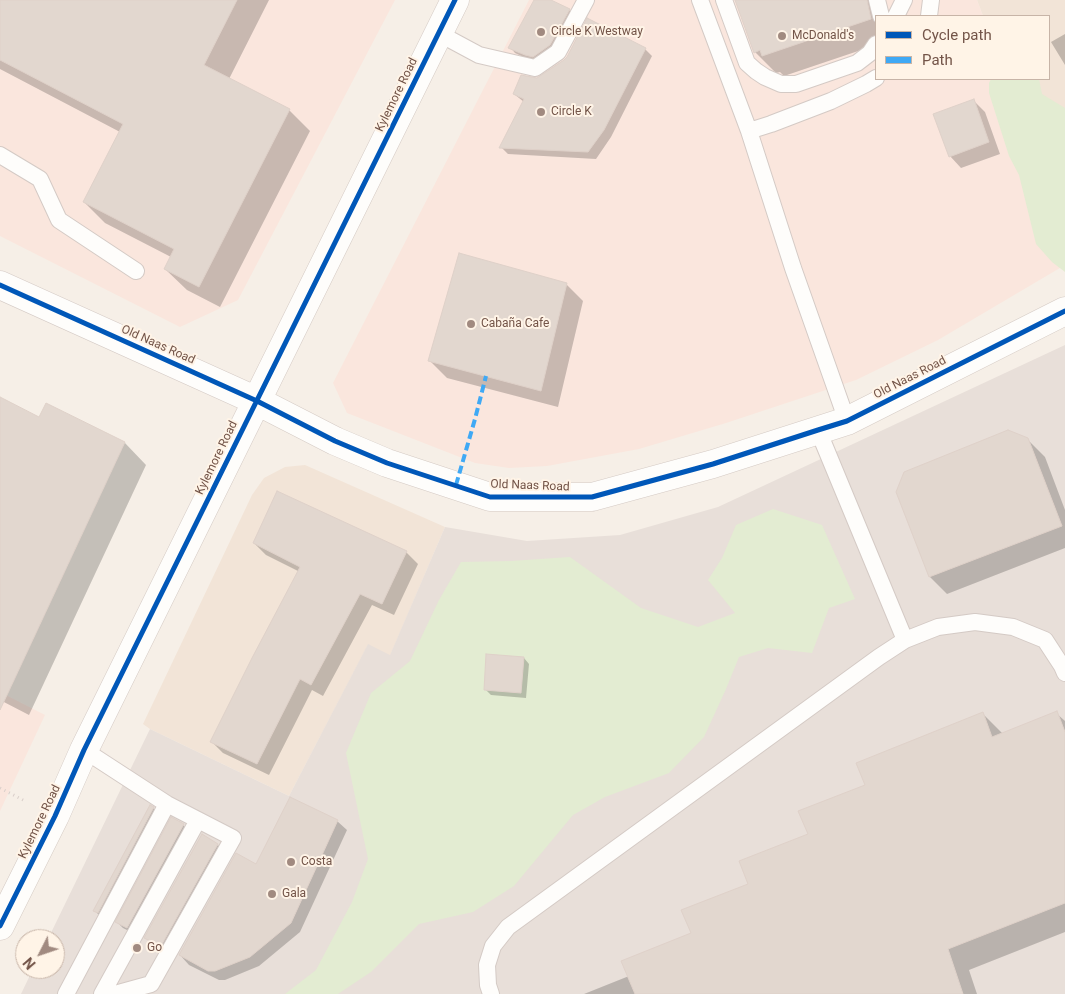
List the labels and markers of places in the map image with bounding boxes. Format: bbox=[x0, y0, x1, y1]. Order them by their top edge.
place label: Circle K Westway bbox=[551, 25, 643, 39]
marker: Circle K Westway bbox=[535, 26, 547, 38]
place label: McDonald's bbox=[792, 29, 854, 43]
marker: McDonald's bbox=[776, 30, 788, 42]
place label: Circle K bbox=[551, 105, 592, 119]
marker: Circle K bbox=[535, 106, 547, 118]
place label: Cabaña Cafe bbox=[481, 317, 549, 331]
marker: Cabaña Cafe bbox=[465, 318, 477, 330]
place label: Costa bbox=[301, 855, 332, 869]
marker: Costa bbox=[285, 856, 297, 868]
place label: Gala bbox=[282, 887, 306, 901]
marker: Gala bbox=[266, 888, 278, 900]
place label: Go bbox=[147, 941, 162, 955]
marker: Go bbox=[131, 942, 143, 954]

